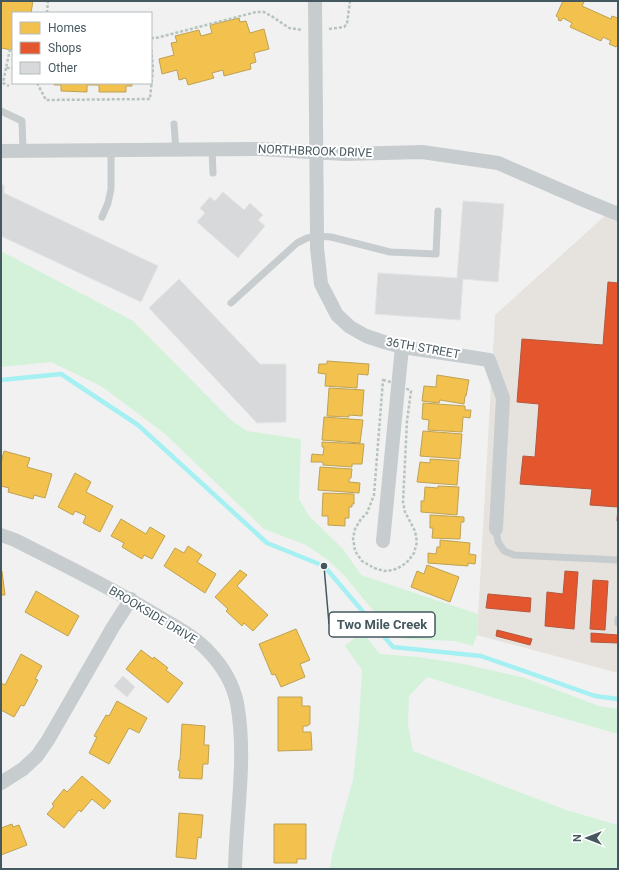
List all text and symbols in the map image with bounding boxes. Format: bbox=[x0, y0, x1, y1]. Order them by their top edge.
legend bbox=[12, 12, 152, 84]
text: Homes bbox=[48, 21, 86, 35]
text: Shops bbox=[48, 41, 82, 55]
text: Other bbox=[48, 61, 77, 75]
street label: NORTHBROOK DRIVE bbox=[258, 142, 373, 160]
street label: 36TH STREET bbox=[385, 335, 461, 361]
street label: BROOKSIDE DRIVE bbox=[107, 583, 200, 647]
callout: Two Mile Creek bbox=[329, 612, 435, 637]
text: Two Mile Creek bbox=[337, 617, 428, 632]
north arrow bbox=[567, 818, 607, 858]
text: N bbox=[571, 834, 584, 842]

